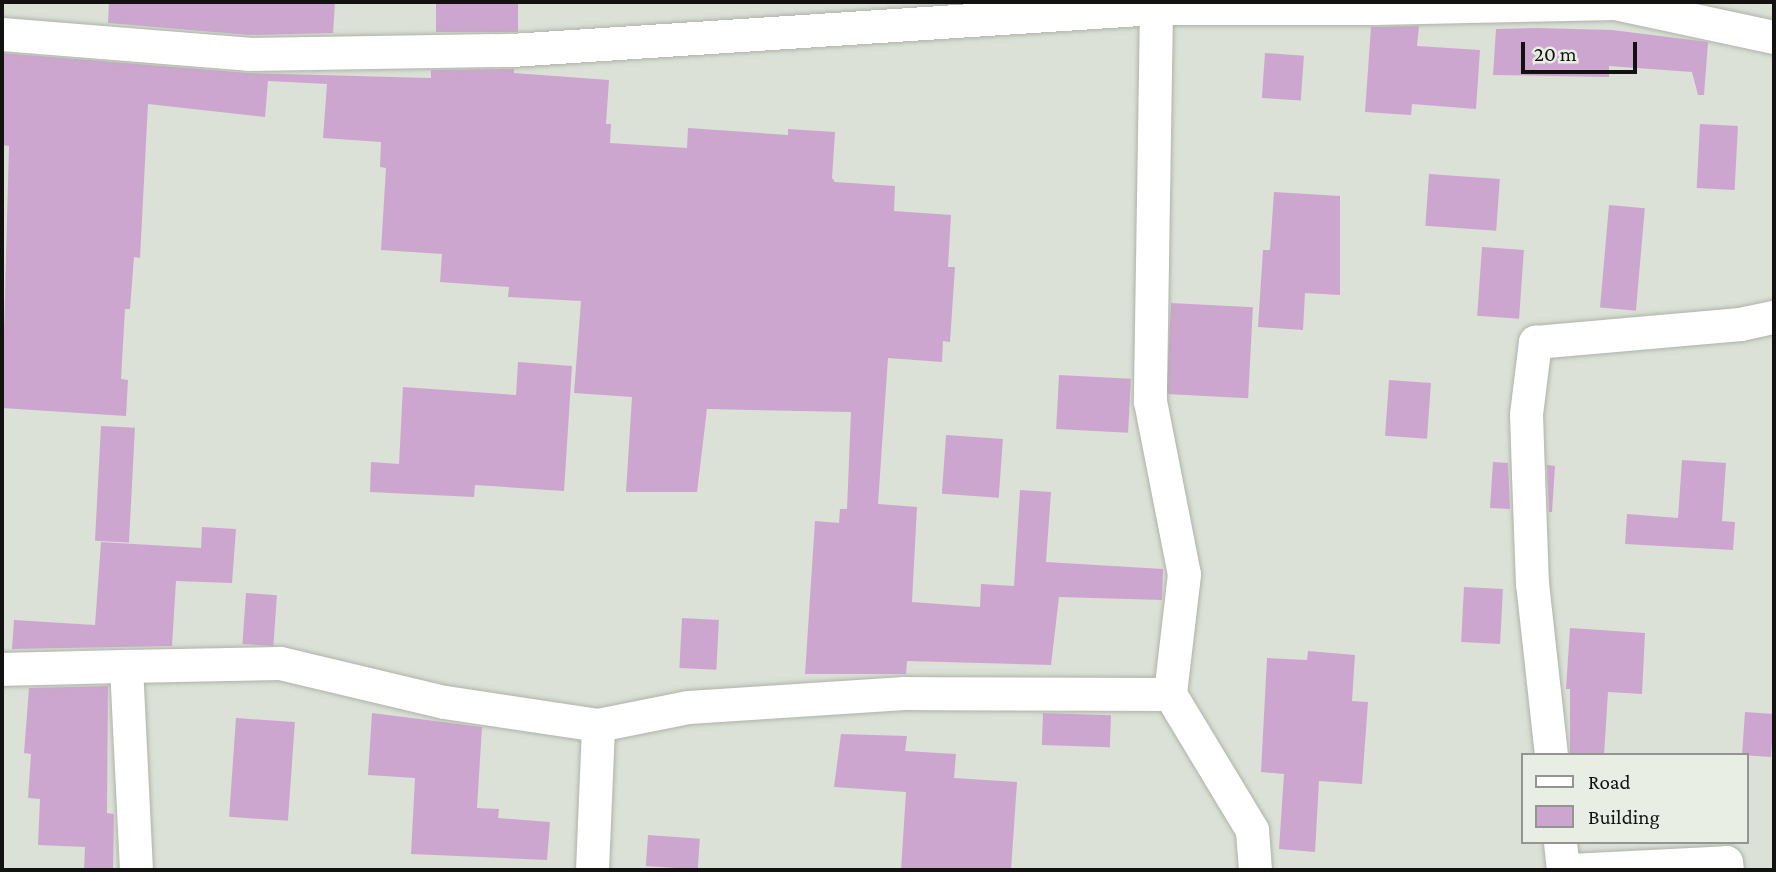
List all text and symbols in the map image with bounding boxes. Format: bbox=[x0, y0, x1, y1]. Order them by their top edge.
scale bar bbox=[1524, 28, 1640, 72]
text: 20 m bbox=[1534, 42, 1577, 66]
legend bbox=[1520, 753, 1748, 844]
text: Road bbox=[1588, 770, 1631, 794]
text: Building bbox=[1588, 805, 1660, 829]

